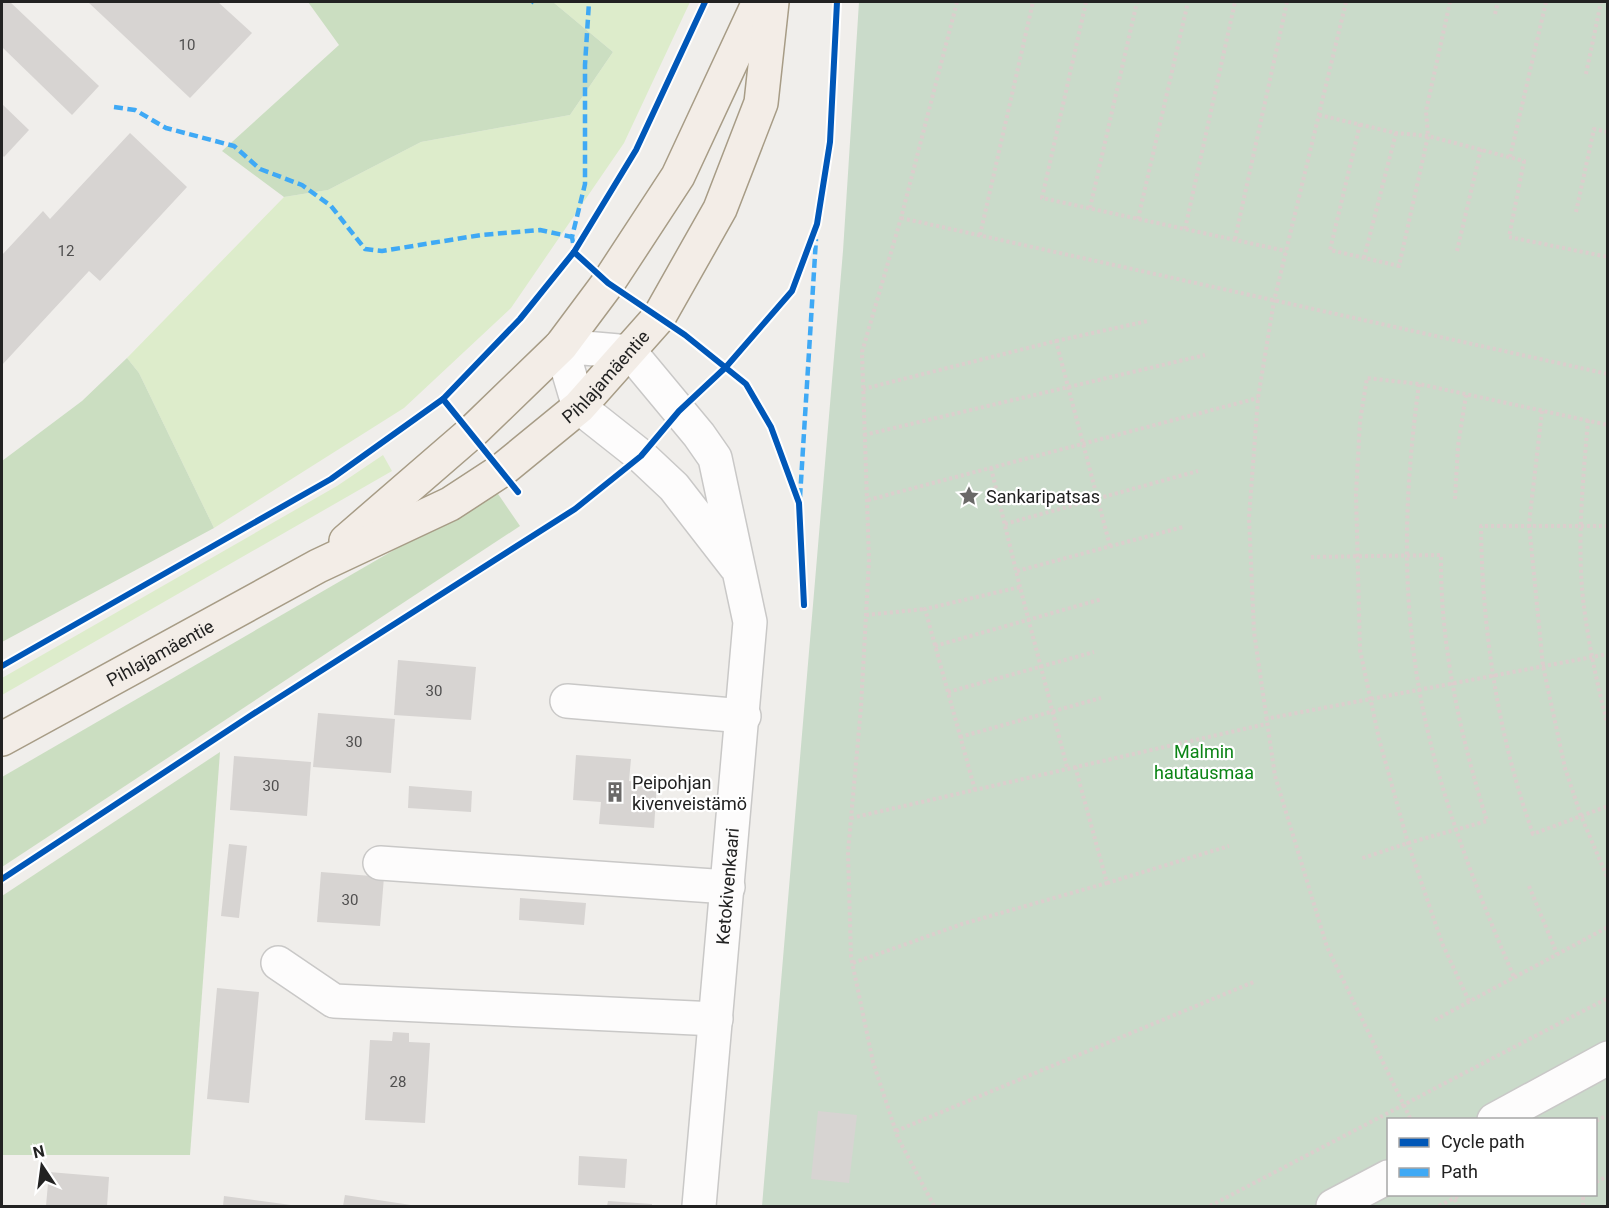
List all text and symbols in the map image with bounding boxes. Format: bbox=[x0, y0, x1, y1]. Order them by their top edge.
house number: 10 bbox=[179, 36, 195, 54]
house number: 12 bbox=[58, 242, 74, 260]
street label: Pihlajamäentie bbox=[558, 325, 653, 427]
place icon: Sankaripatsas bbox=[957, 484, 981, 508]
place label: Sankaripatsas bbox=[986, 486, 1100, 507]
street label: Pihlajamäentie bbox=[103, 615, 217, 690]
house number: 30 bbox=[426, 682, 442, 700]
house number: 30 bbox=[346, 733, 362, 751]
park label: Malmin hautausmaa bbox=[1154, 741, 1254, 783]
place label: Peipohjan kivenveistämö bbox=[632, 772, 747, 814]
house number: 30 bbox=[263, 777, 279, 795]
building icon: Peipohjan kivenveistämö bbox=[603, 780, 627, 804]
street label: Ketokivenkaari bbox=[711, 827, 742, 946]
house number: 30 bbox=[342, 891, 358, 909]
house number: 28 bbox=[390, 1073, 406, 1091]
legend bbox=[1387, 1118, 1597, 1196]
text: Cycle path bbox=[1441, 1131, 1525, 1152]
north arrow bbox=[12, 1136, 72, 1196]
text: N bbox=[31, 1141, 46, 1162]
text: Path bbox=[1441, 1161, 1478, 1182]

